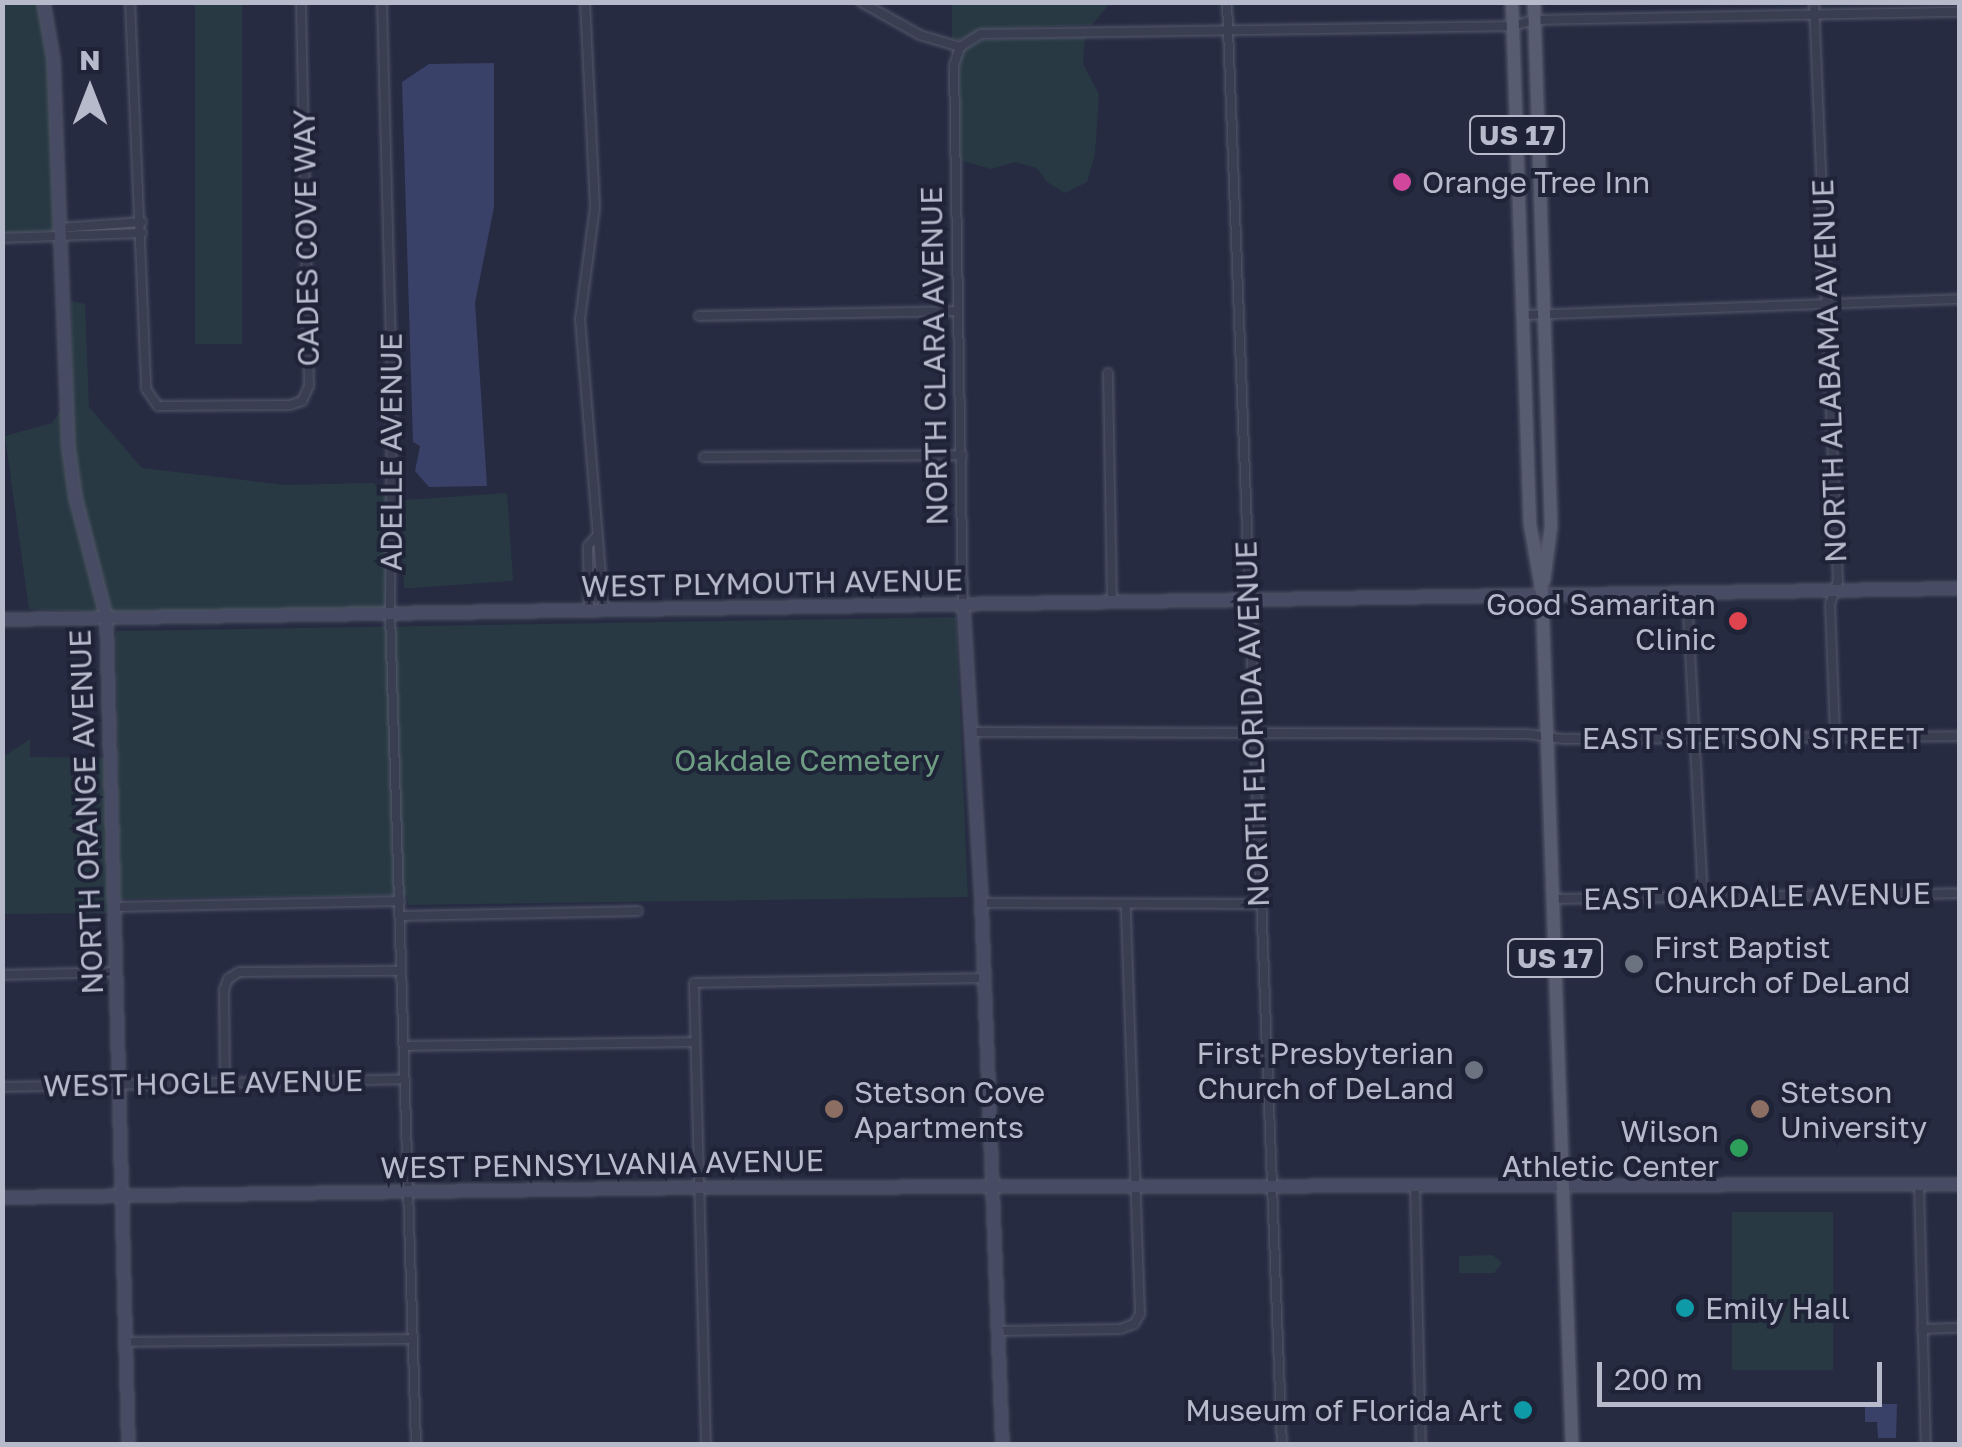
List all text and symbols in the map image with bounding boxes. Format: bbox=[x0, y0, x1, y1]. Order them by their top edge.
north arrow bbox=[40, 40, 140, 140]
text: N bbox=[79, 43, 101, 76]
street label: CADES COVE WAY bbox=[286, 109, 326, 367]
road number: US 17 bbox=[1467, 112, 1567, 158]
place label: Orange Tree Inn bbox=[1422, 164, 1650, 200]
marker: Orange Tree Inn bbox=[1391, 171, 1413, 193]
street label: NORTH ALABAMA AVENUE bbox=[1804, 178, 1854, 564]
street label: NORTH CLARA AVENUE bbox=[913, 186, 955, 526]
street label: ADELLE AVENUE bbox=[373, 333, 409, 571]
street label: NORTH FLORIDA AVENUE bbox=[1228, 540, 1276, 908]
street label: WEST PLYMOUTH AVENUE bbox=[581, 562, 963, 604]
place label: Good Samaritan Clinic bbox=[1486, 586, 1716, 656]
marker: Good Samaritan Clinic bbox=[1725, 608, 1751, 634]
street label: NORTH ORANGE AVENUE bbox=[62, 629, 110, 995]
street label: EAST STETSON STREET bbox=[1582, 720, 1924, 756]
park label: Oakdale Cemetery bbox=[674, 742, 940, 778]
street label: EAST OAKDALE AVENUE bbox=[1583, 875, 1931, 917]
place label: First Baptist Church of DeLand bbox=[1654, 929, 1910, 1000]
road number: US 17 bbox=[1505, 935, 1605, 981]
marker: First Baptist Church of DeLand bbox=[1623, 953, 1645, 975]
place label: First Presbyterian Church of DeLand bbox=[1197, 1035, 1454, 1106]
marker: First Presbyterian Church of DeLand bbox=[1463, 1059, 1485, 1081]
street label: WEST HOGLE AVENUE bbox=[43, 1062, 363, 1104]
place label: Stetson Cove Apartments bbox=[854, 1074, 1045, 1144]
place label: Stetson University bbox=[1780, 1074, 1927, 1144]
marker: Stetson Cove Apartments bbox=[823, 1098, 845, 1120]
marker: Stetson University bbox=[1749, 1098, 1771, 1120]
place label: Wilson Athletic Center bbox=[1502, 1113, 1719, 1184]
marker: Wilson Athletic Center bbox=[1728, 1137, 1750, 1159]
street label: WEST PENNSYLVANIA AVENUE bbox=[380, 1142, 824, 1186]
place label: Emily Hall bbox=[1705, 1290, 1850, 1326]
marker: Emily Hall bbox=[1674, 1297, 1696, 1319]
scale bar bbox=[1602, 1342, 1887, 1404]
text: 200 m bbox=[1614, 1361, 1703, 1397]
place label: Museum of Florida Art bbox=[1185, 1392, 1503, 1428]
marker: Museum of Florida Art bbox=[1512, 1399, 1534, 1421]

